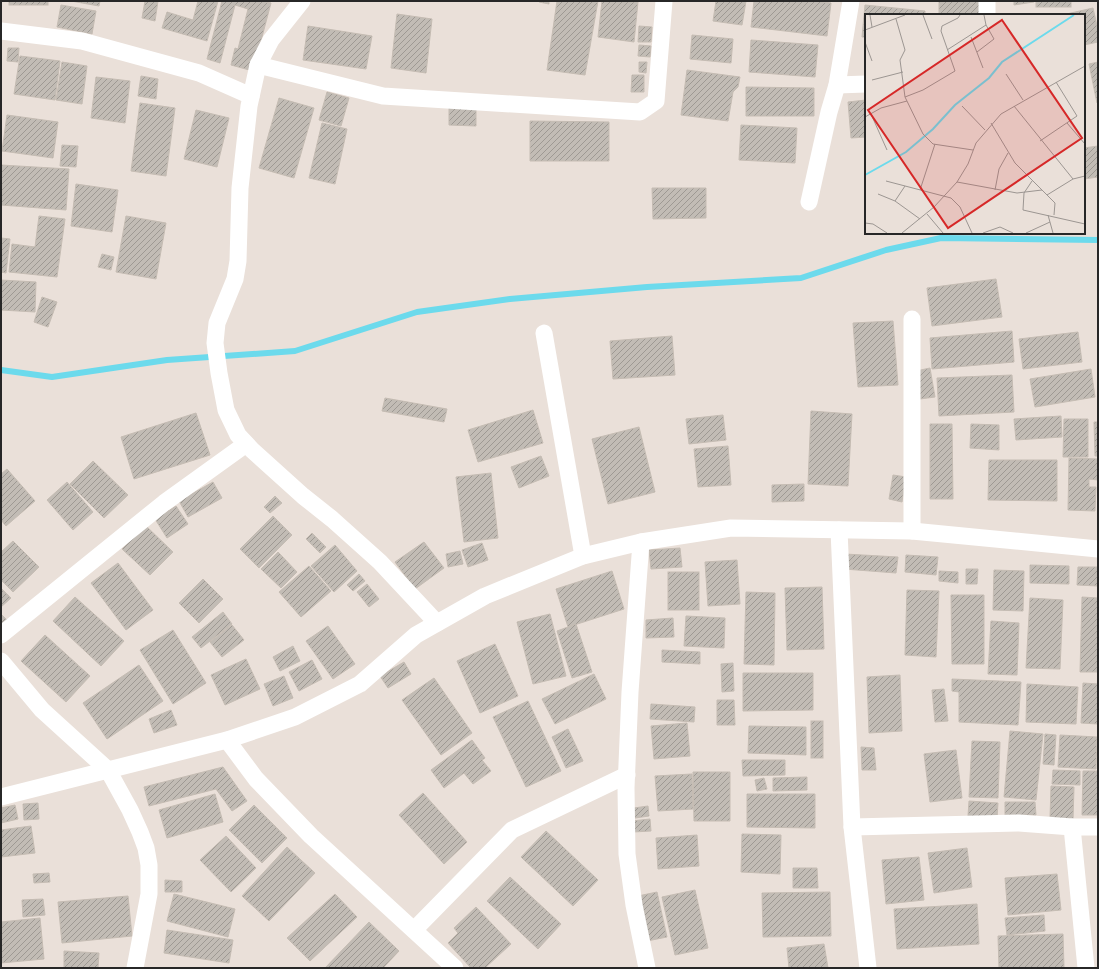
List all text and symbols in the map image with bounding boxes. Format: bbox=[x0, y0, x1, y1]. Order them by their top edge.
inset map bbox=[865, 14, 1085, 234]

